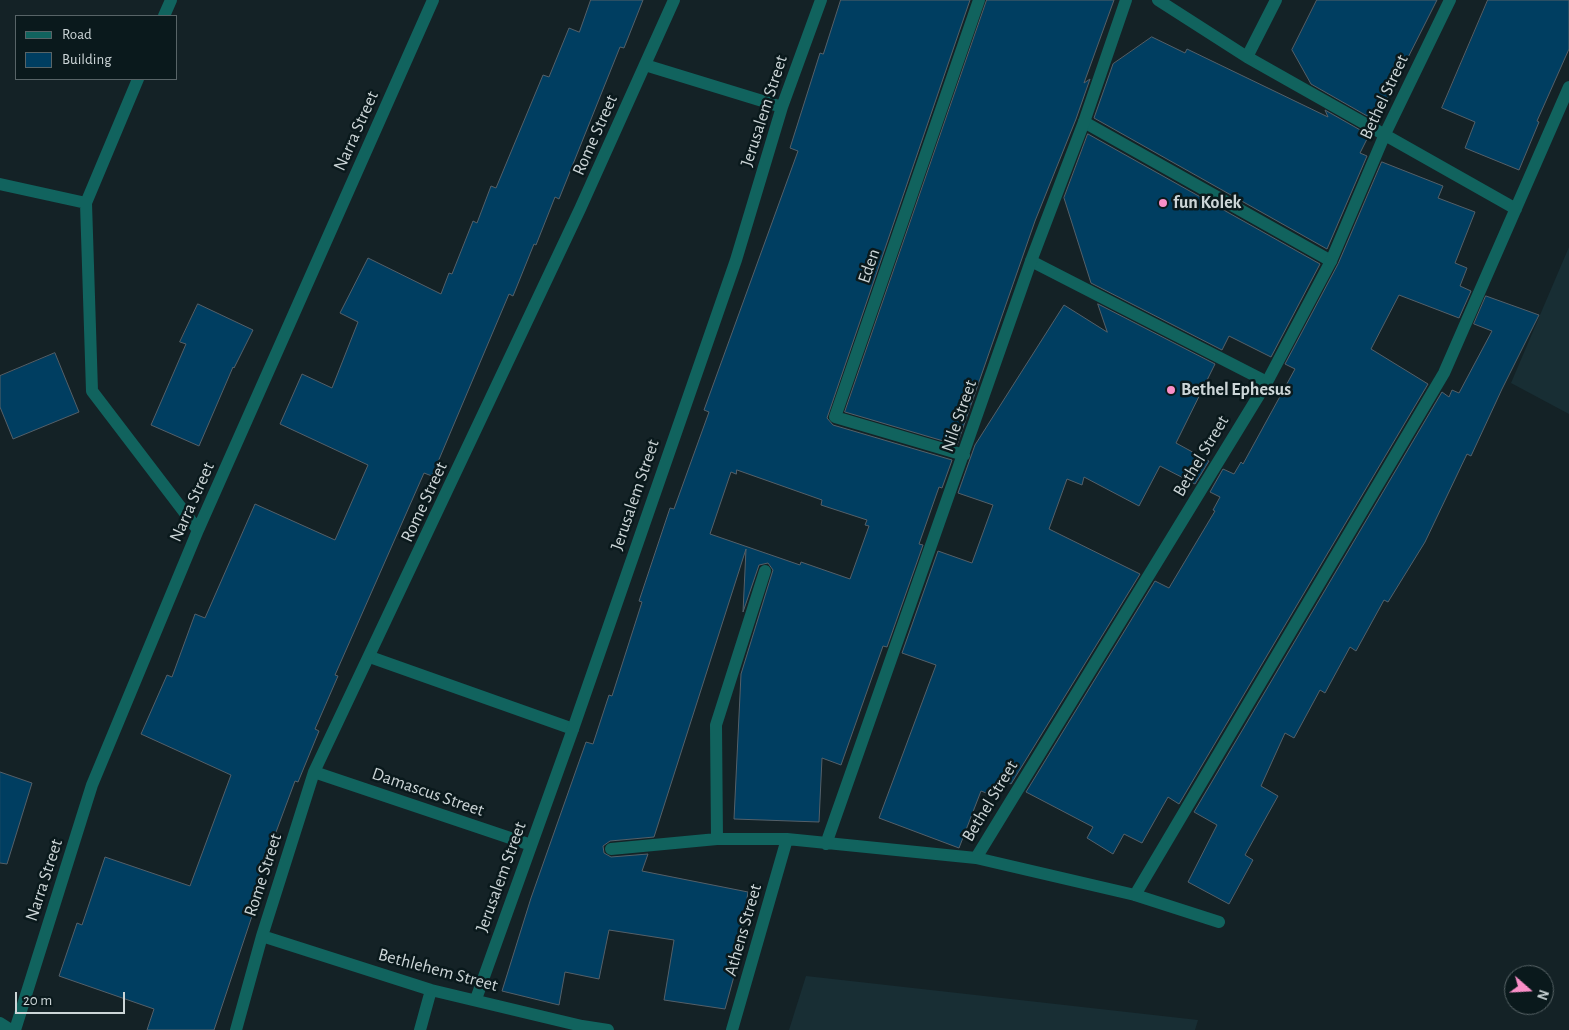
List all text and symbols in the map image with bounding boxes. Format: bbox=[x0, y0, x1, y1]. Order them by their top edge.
legend bbox=[15, 15, 178, 80]
text: Road bbox=[62, 27, 92, 42]
street label: Bethel Street bbox=[1355, 51, 1413, 143]
text: Building bbox=[62, 52, 112, 67]
street label: Jerusalem Street bbox=[736, 53, 792, 169]
street label: Narra Street bbox=[329, 88, 383, 174]
street label: Rome Street bbox=[568, 91, 622, 179]
place label: fun Kolek bbox=[1173, 192, 1242, 214]
marker: fun Kolek bbox=[1157, 197, 1169, 209]
street label: Eden bbox=[853, 246, 885, 286]
street label: Nile Street bbox=[937, 377, 981, 455]
place label: Bethel Ephesus bbox=[1181, 379, 1291, 401]
marker: Bethel Ephesus bbox=[1165, 384, 1177, 396]
street label: Bethel Street bbox=[1168, 411, 1234, 501]
street label: Jerusalem Street bbox=[606, 437, 664, 553]
street label: Rome Street bbox=[396, 458, 452, 546]
street label: Narra Street bbox=[165, 459, 219, 545]
street label: Bethel Street bbox=[957, 756, 1023, 846]
street label: Damascus Street bbox=[369, 763, 487, 821]
street label: Jerusalem Street bbox=[471, 819, 531, 935]
street label: Rome Street bbox=[239, 831, 287, 919]
street label: Narra Street bbox=[21, 836, 67, 924]
street label: Athens Street bbox=[720, 881, 766, 979]
street label: Bethlehem Street bbox=[376, 944, 500, 996]
north arrow bbox=[1504, 965, 1554, 1015]
scale bar bbox=[18, 982, 128, 1014]
text: N bbox=[1534, 988, 1550, 1001]
text: 20 m bbox=[23, 993, 52, 1008]

